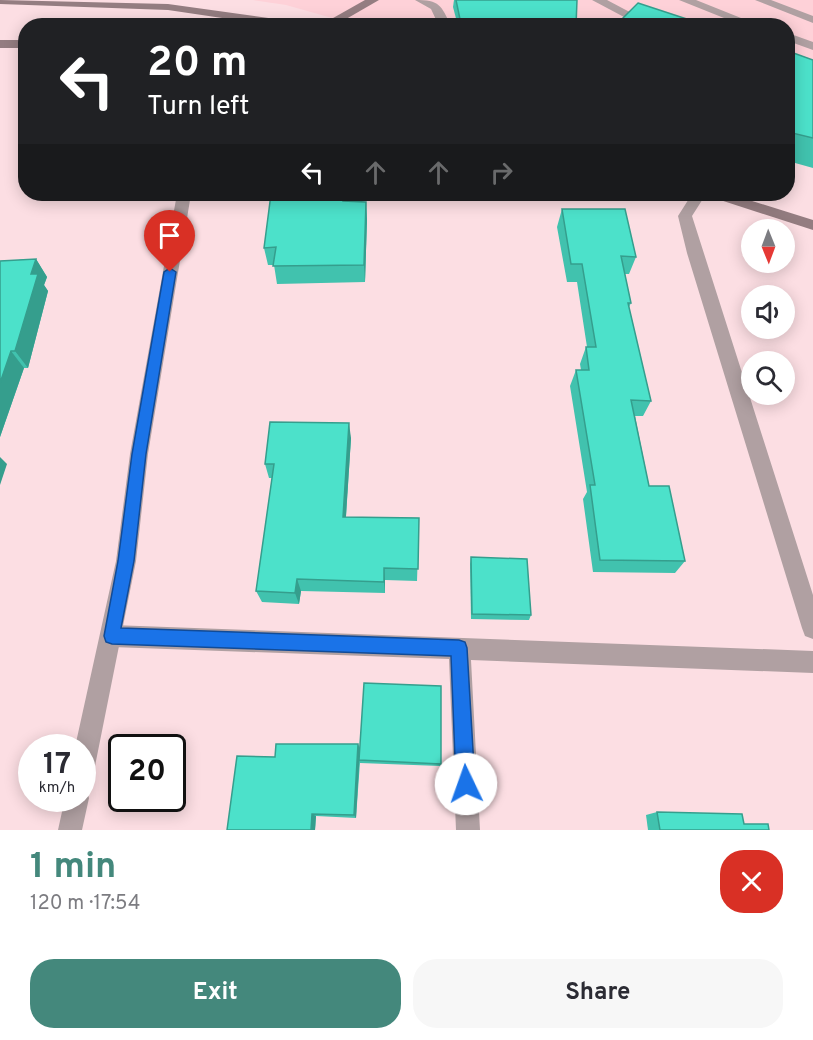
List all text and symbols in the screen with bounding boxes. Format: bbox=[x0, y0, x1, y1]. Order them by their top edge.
text: 20 m bbox=[147, 38, 248, 91]
icon: left bbox=[48, 42, 126, 120]
text: Turn left bbox=[147, 90, 249, 124]
icon: left bbox=[296, 156, 329, 189]
icon: ahead bbox=[359, 156, 392, 189]
icon: ahead bbox=[422, 156, 455, 189]
icon: right bbox=[485, 156, 518, 189]
pin bbox=[144, 210, 195, 272]
icon: arrive bbox=[153, 219, 186, 252]
north arrow bbox=[741, 219, 795, 273]
map controls bbox=[741, 219, 795, 405]
button: sound bbox=[741, 285, 795, 339]
button: search bbox=[741, 351, 795, 405]
speed limit sign: 20 bbox=[108, 734, 186, 812]
text: 17 bbox=[43, 747, 71, 784]
position arrow bbox=[434, 752, 498, 816]
text: km/h bbox=[39, 779, 75, 798]
text: 1 min bbox=[30, 845, 116, 891]
button: close bbox=[720, 850, 783, 913]
text: 120 m · 17:54 bbox=[30, 891, 140, 917]
button: Exit bbox=[30, 959, 401, 1028]
button: Share bbox=[413, 959, 783, 1028]

